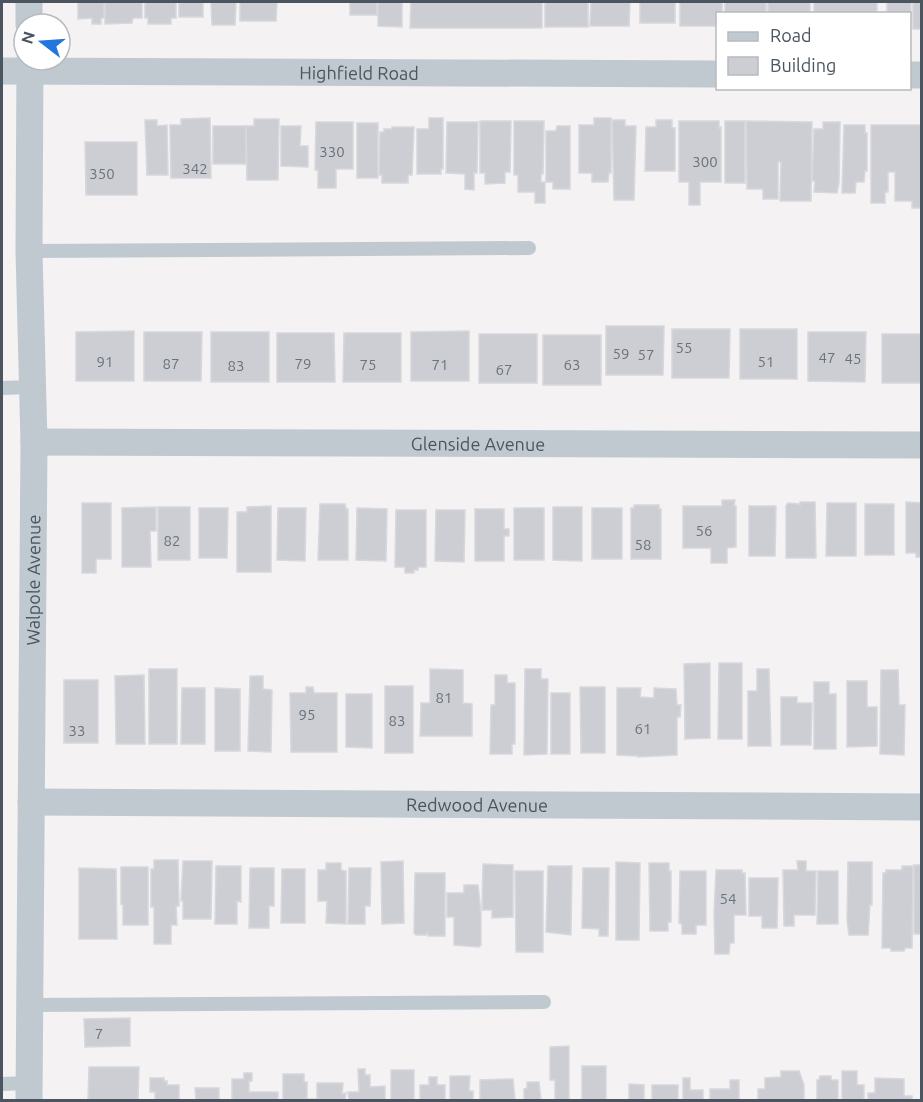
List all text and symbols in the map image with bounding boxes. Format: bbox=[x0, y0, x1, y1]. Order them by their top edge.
north arrow bbox=[12, 12, 72, 72]
legend bbox=[716, 12, 911, 90]
text: Road bbox=[770, 25, 812, 45]
text: N bbox=[17, 29, 38, 46]
text: Building bbox=[770, 55, 836, 75]
street label: Highfield Road bbox=[299, 62, 419, 83]
house number: 330 bbox=[319, 143, 345, 160]
house number: 300 bbox=[692, 153, 718, 170]
house number: 342 bbox=[182, 160, 208, 177]
house number: 350 bbox=[89, 165, 115, 182]
house number: 55 bbox=[676, 339, 692, 356]
house number: 59 bbox=[613, 345, 629, 362]
house number: 57 bbox=[638, 346, 654, 363]
house number: 47 bbox=[819, 349, 835, 366]
house number: 45 bbox=[845, 350, 861, 367]
house number: 91 bbox=[97, 353, 113, 370]
house number: 51 bbox=[758, 353, 774, 370]
house number: 87 bbox=[163, 355, 179, 372]
house number: 79 bbox=[295, 355, 311, 372]
house number: 75 bbox=[360, 356, 376, 373]
house number: 71 bbox=[432, 356, 448, 373]
house number: 63 bbox=[564, 356, 580, 373]
house number: 83 bbox=[228, 357, 244, 374]
house number: 67 bbox=[496, 361, 512, 378]
street label: Glenside Avenue bbox=[411, 433, 545, 454]
street label: Walpole Avenue bbox=[22, 515, 43, 645]
house number: 56 bbox=[696, 522, 712, 539]
house number: 82 bbox=[164, 532, 180, 549]
house number: 58 bbox=[635, 536, 651, 553]
house number: 81 bbox=[436, 689, 452, 706]
house number: 95 bbox=[299, 706, 315, 723]
house number: 83 bbox=[389, 712, 405, 729]
house number: 61 bbox=[635, 720, 651, 737]
house number: 33 bbox=[69, 722, 85, 739]
street label: Redwood Avenue bbox=[406, 794, 548, 815]
house number: 54 bbox=[720, 890, 736, 907]
house number: 7 bbox=[95, 1025, 103, 1042]

